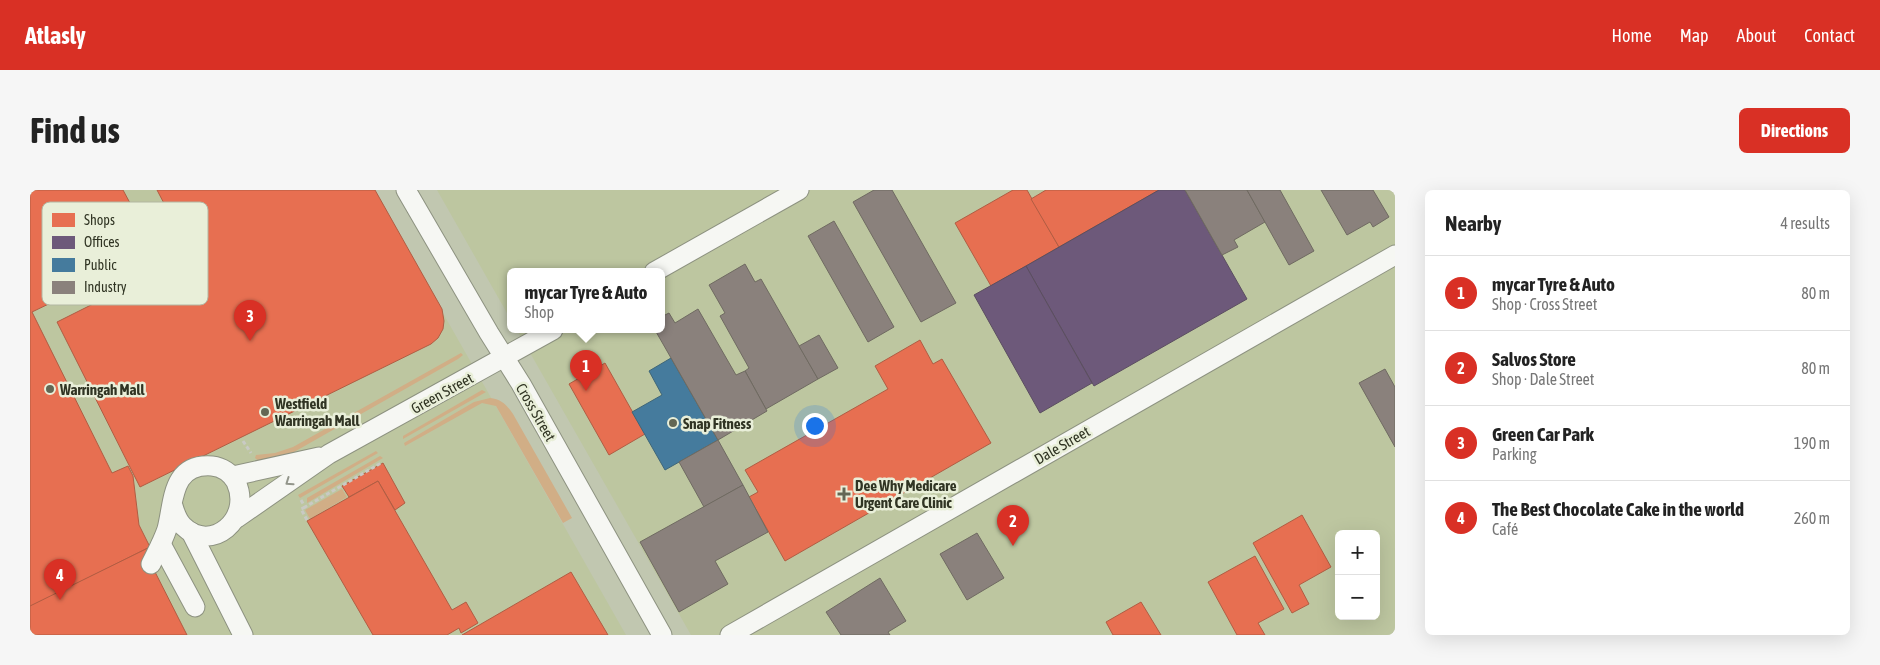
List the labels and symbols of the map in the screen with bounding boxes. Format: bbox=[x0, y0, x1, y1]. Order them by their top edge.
legend bbox=[42, 202, 208, 305]
text: Shops bbox=[84, 212, 115, 228]
text: Offices bbox=[84, 234, 120, 250]
text: Public bbox=[84, 257, 117, 273]
text: Industry bbox=[84, 279, 127, 295]
pin: 3 bbox=[234, 300, 266, 341]
pin: 1 bbox=[570, 350, 602, 391]
street label: Green Street bbox=[408, 369, 476, 417]
street label: Cross Street bbox=[513, 380, 559, 444]
place label: Warringah Mall bbox=[59, 381, 145, 398]
marker: Warringah Mall bbox=[44, 383, 56, 395]
place label: Westfield Warringah Mall bbox=[274, 395, 360, 429]
marker: Westfield Warringah Mall bbox=[259, 406, 271, 418]
your location bbox=[802, 413, 828, 439]
place label: Snap Fitness bbox=[683, 415, 752, 432]
marker: Snap Fitness bbox=[667, 417, 679, 429]
street label: Dale Street bbox=[1031, 422, 1093, 468]
one-way arrow bbox=[286, 476, 295, 485]
place label: Dee Why Medicare Urgent Care Clinic bbox=[855, 477, 957, 511]
marker: Dee Why Medicare Urgent Care Clinic bbox=[837, 487, 851, 501]
pin: 2 bbox=[997, 505, 1029, 546]
pin: 4 bbox=[44, 559, 76, 600]

